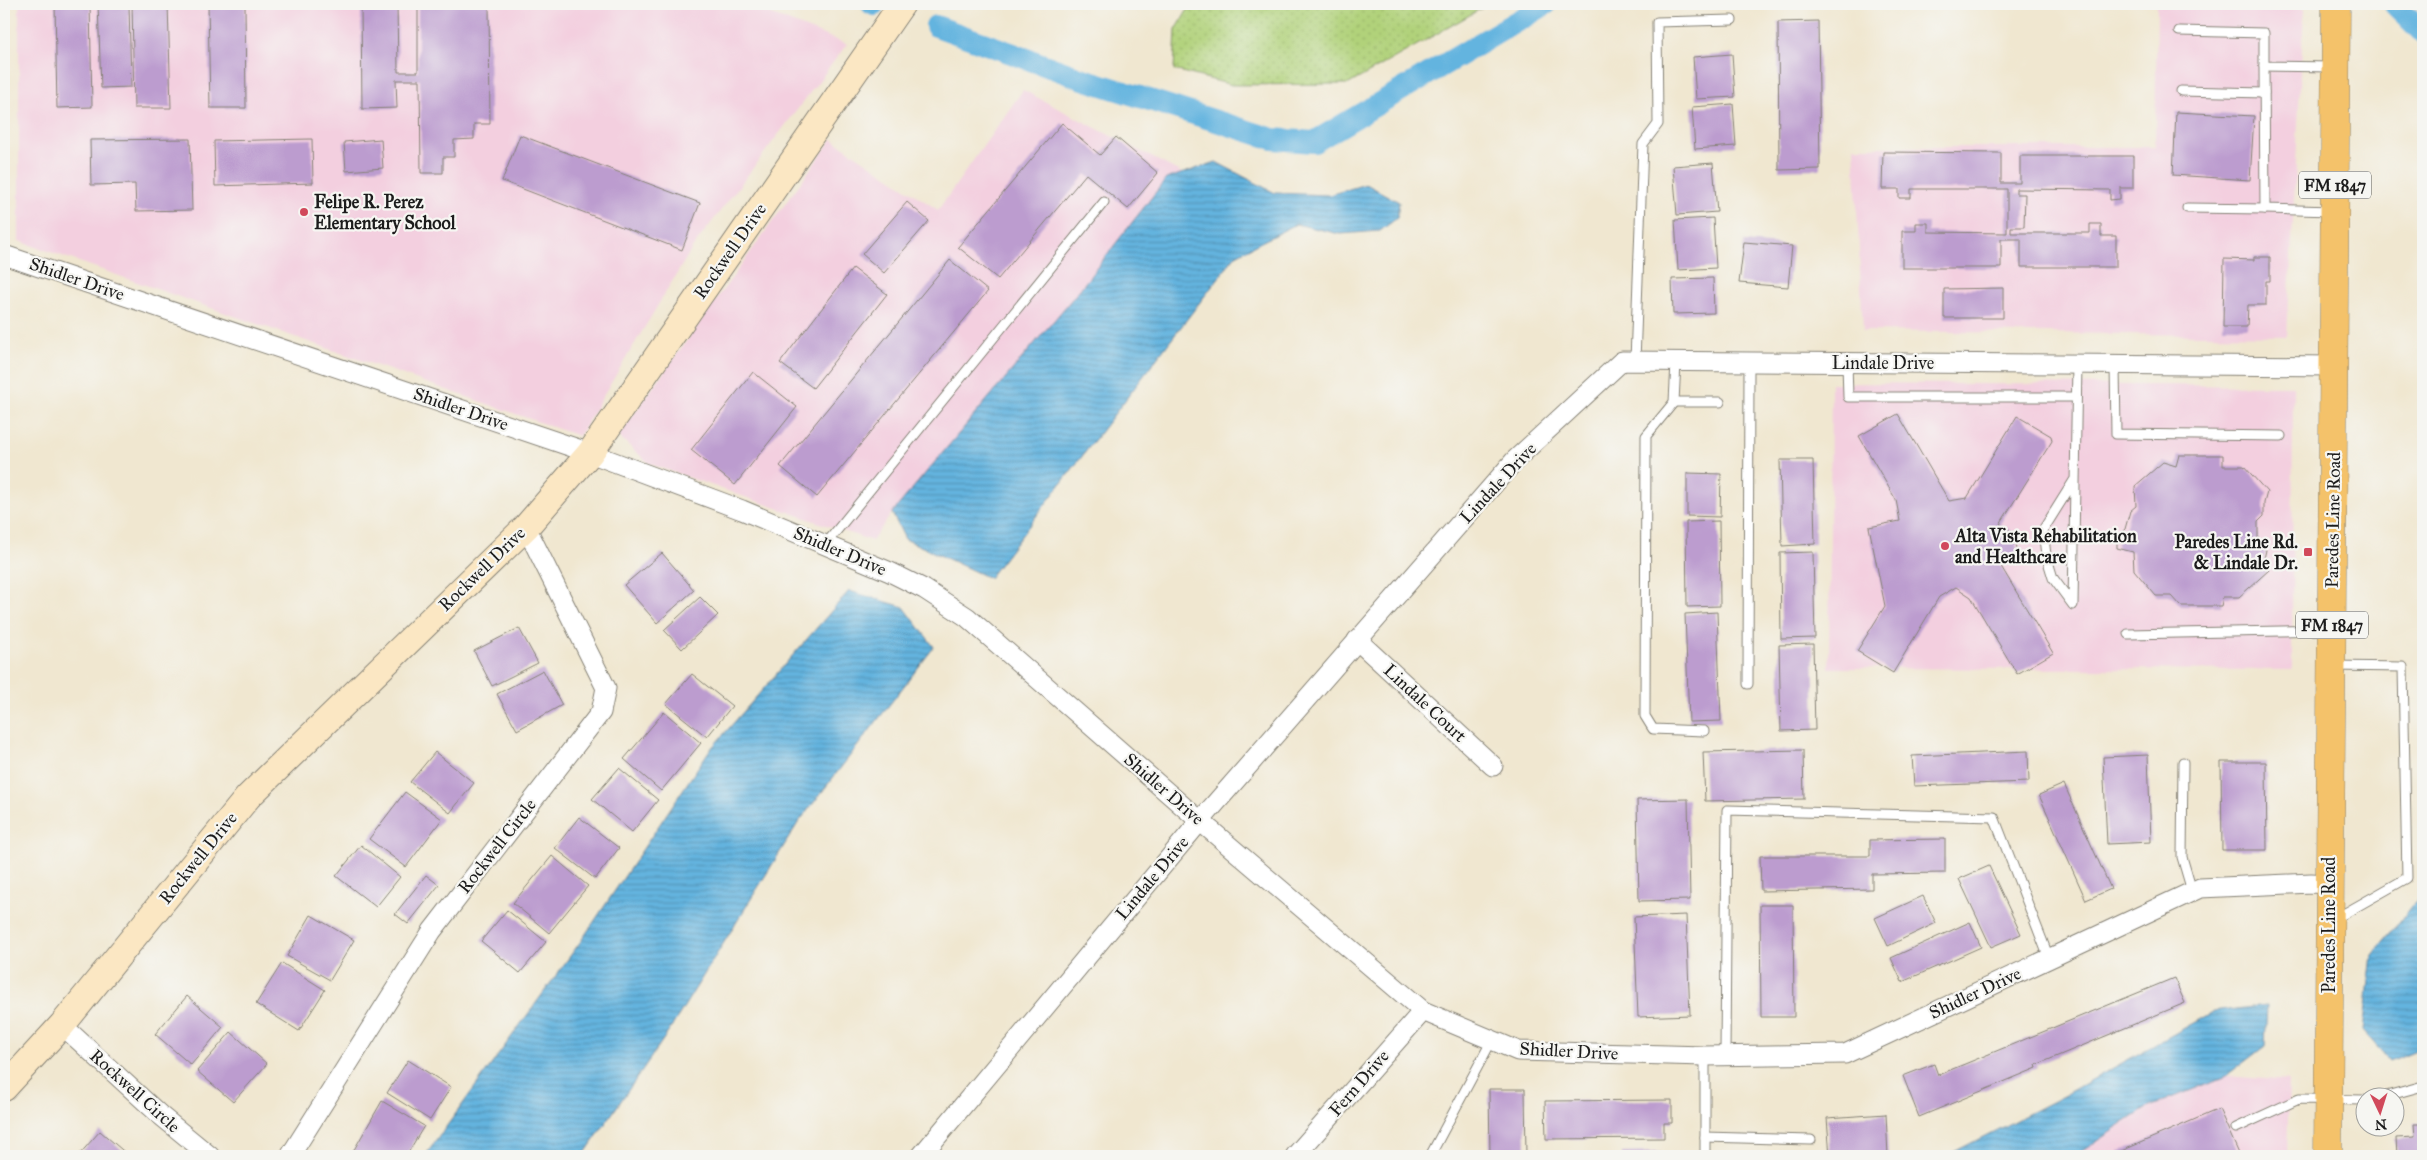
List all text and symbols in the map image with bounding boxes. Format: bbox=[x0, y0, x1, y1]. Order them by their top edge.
road number: FM 1847 bbox=[2299, 172, 2371, 198]
place label: Felipe R. Perez Elementary School bbox=[314, 191, 457, 235]
street label: Rockwell Drive bbox=[689, 199, 771, 303]
marker: Felipe R. Perez Elementary School bbox=[298, 206, 310, 218]
street label: Shidler Drive bbox=[27, 253, 127, 305]
street label: Lindale Drive bbox=[1832, 352, 1934, 374]
street label: Shidler Drive bbox=[411, 383, 511, 435]
street label: Lindale Drive bbox=[1455, 438, 1541, 528]
street label: Paredes Line Road bbox=[2321, 452, 2345, 588]
street label: Rockwell Drive bbox=[434, 522, 530, 616]
street label: Shidler Drive bbox=[790, 522, 890, 580]
place label: Alta Vista Rehabilitation and Healthcare bbox=[1954, 525, 2137, 568]
place label: Paredes Line Rd. & Lindale Dr. bbox=[2175, 531, 2298, 574]
marker: Alta Vista Rehabilitation and Healthcare bbox=[1939, 540, 1951, 552]
marker: Paredes Line Rd. & Lindale Dr. bbox=[2302, 546, 2314, 558]
road number: FM 1847 bbox=[2296, 612, 2368, 638]
street label: Lindale Court bbox=[1379, 659, 1471, 747]
street label: Shidler Drive bbox=[1119, 748, 1209, 830]
street label: Rockwell Circle bbox=[453, 794, 541, 898]
street label: Rockwell Drive bbox=[154, 808, 242, 908]
street label: Lindale Drive bbox=[1111, 832, 1193, 924]
street label: Paredes Line Road bbox=[2318, 857, 2340, 993]
street label: Shidler Drive bbox=[1926, 962, 2024, 1024]
street label: Shidler Drive bbox=[1519, 1037, 1619, 1065]
street label: Rockwell Circle bbox=[85, 1045, 185, 1137]
street label: Fern Drive bbox=[1324, 1045, 1394, 1121]
north arrow bbox=[2354, 1088, 2404, 1138]
text: N bbox=[2374, 1116, 2387, 1133]

